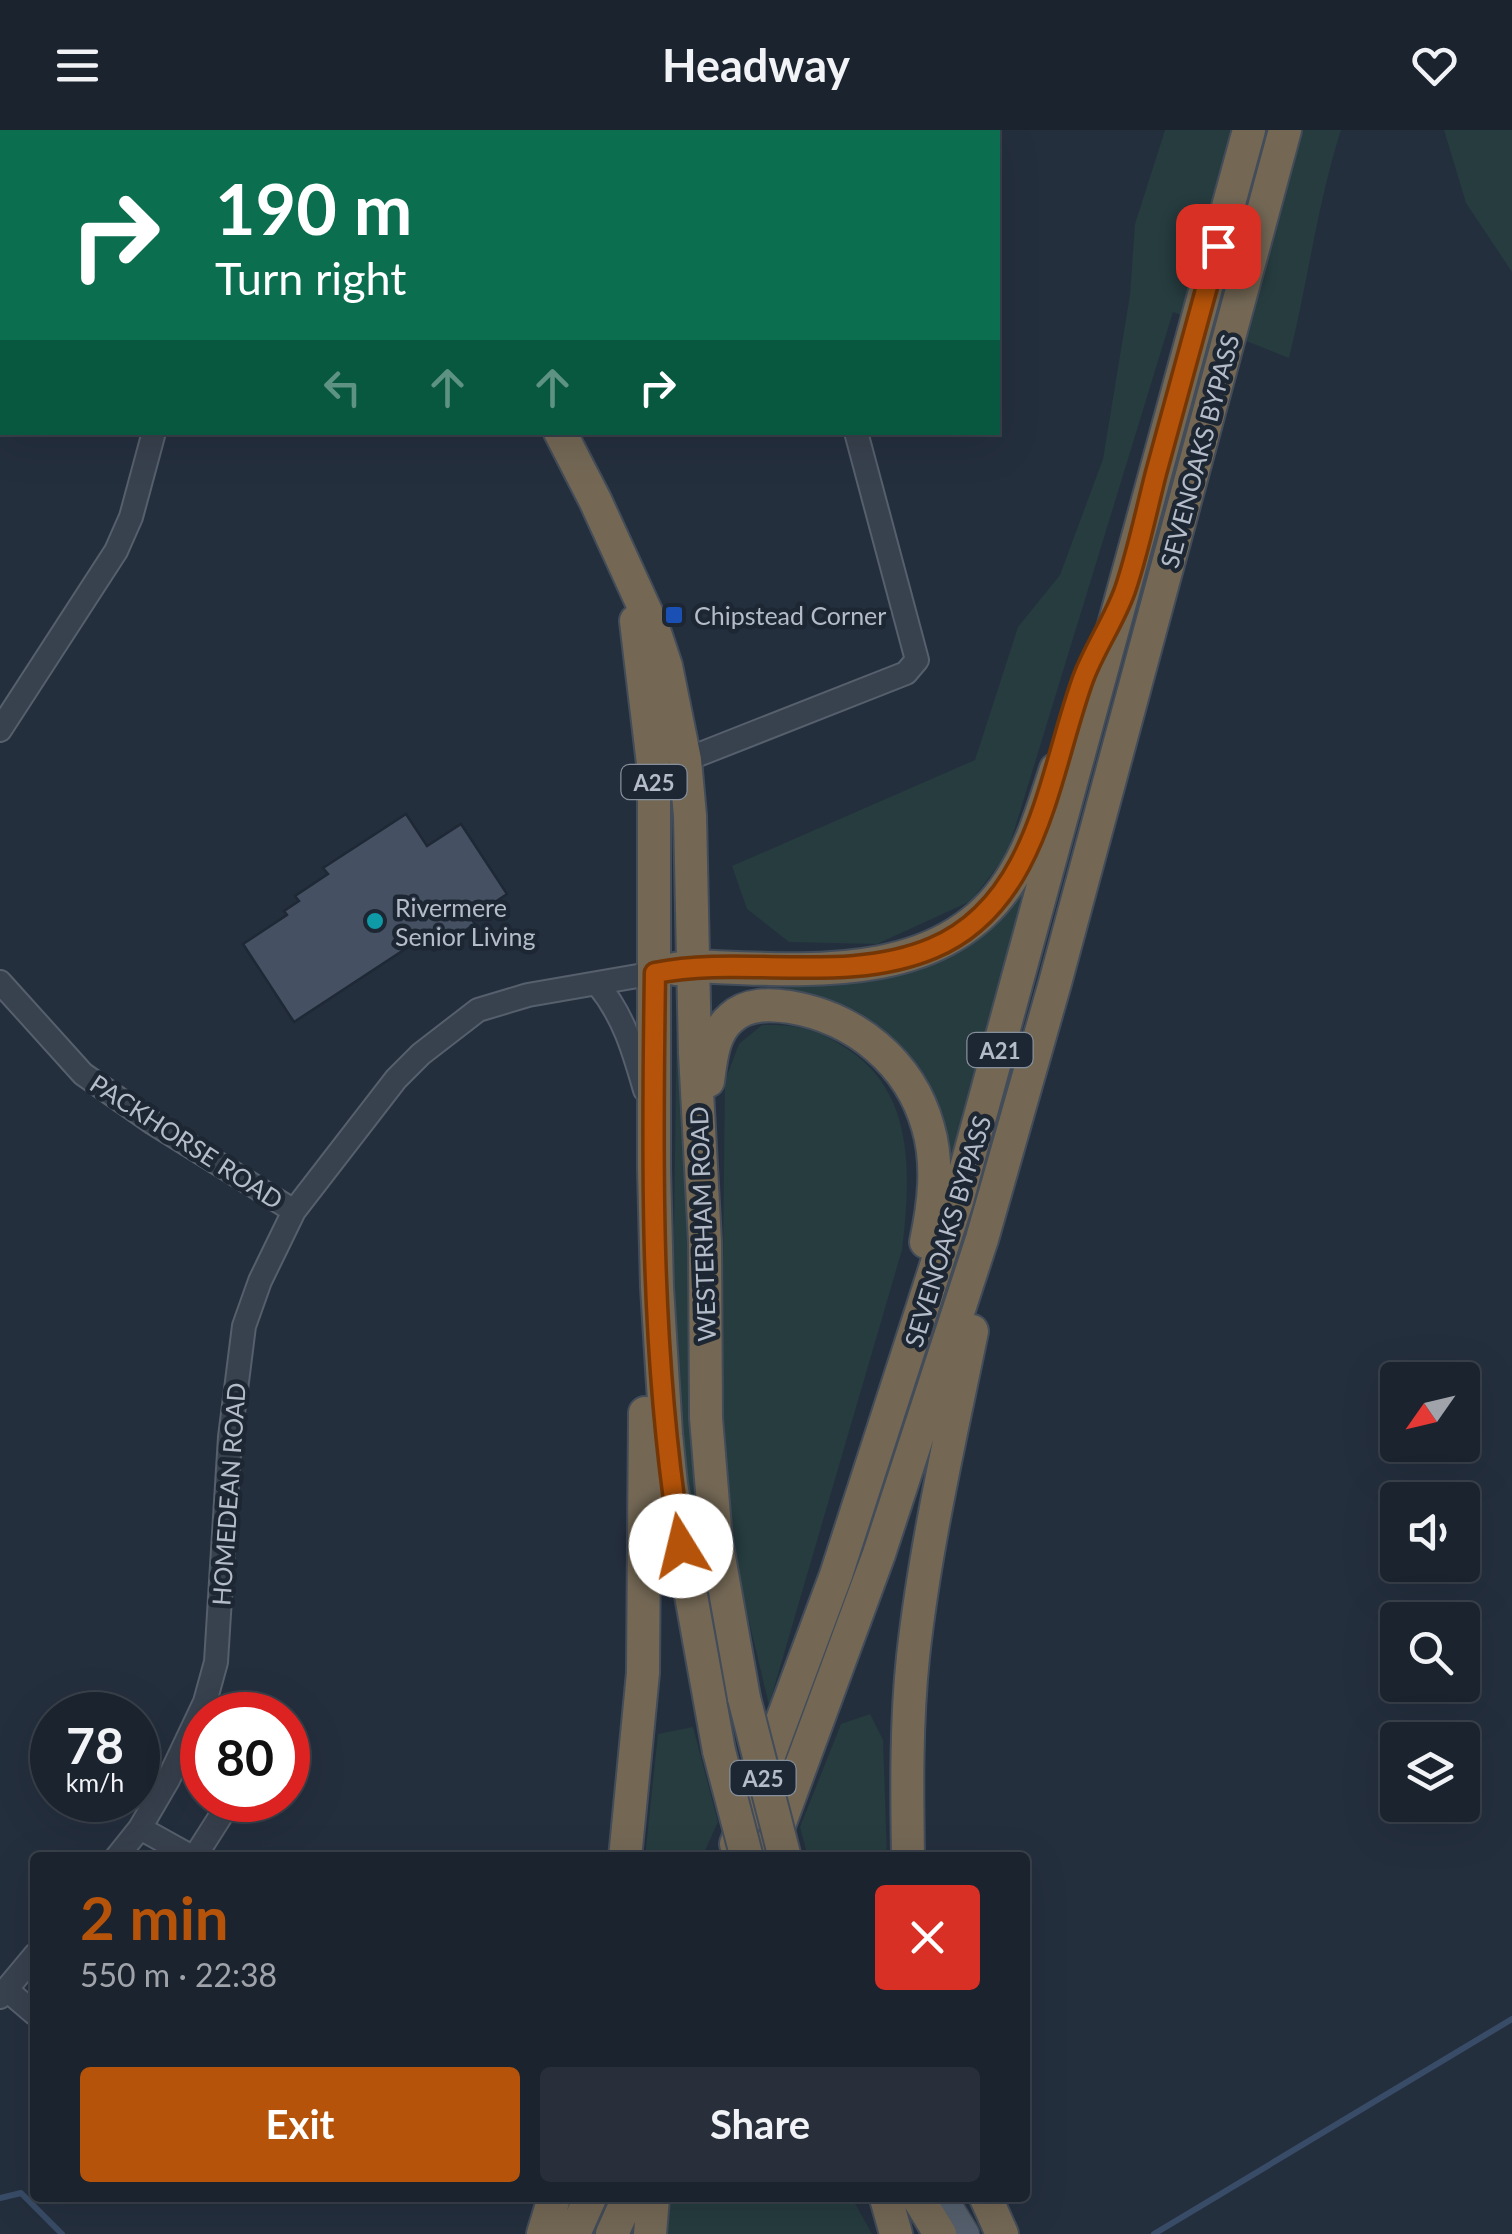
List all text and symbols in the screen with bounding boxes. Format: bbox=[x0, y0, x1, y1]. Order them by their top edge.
icon: menu bbox=[50, 38, 105, 93]
text: Headway bbox=[662, 38, 850, 92]
icon: heart bbox=[1407, 38, 1462, 93]
text: 190 m bbox=[215, 166, 412, 250]
icon: right bbox=[50, 170, 180, 300]
pin bbox=[1176, 204, 1261, 289]
icon: arrive bbox=[1191, 219, 1246, 274]
text: Turn right bbox=[215, 251, 406, 305]
street label: SEVENOAKS BYPASS bbox=[1153, 331, 1245, 571]
icon: left bbox=[315, 360, 370, 415]
icon: ahead bbox=[420, 360, 475, 415]
icon: ahead bbox=[525, 360, 580, 415]
icon: right bbox=[630, 360, 685, 415]
place label: Chipstead Corner bbox=[694, 600, 886, 630]
marker: Chipstead Corner bbox=[663, 604, 685, 626]
road number: A25 bbox=[622, 765, 686, 799]
place label: Rivermere Senior Living bbox=[395, 892, 535, 951]
marker: Rivermere Senior Living bbox=[364, 910, 386, 932]
road number: A21 bbox=[968, 1033, 1032, 1067]
street label: PACKHORSE ROAD bbox=[85, 1068, 289, 1214]
street label: WESTERHAM ROAD bbox=[683, 1106, 721, 1342]
street label: SEVENOAKS BYPASS bbox=[898, 1112, 996, 1350]
north arrow bbox=[1380, 1362, 1480, 1462]
map controls bbox=[1380, 1362, 1480, 1822]
street label: HOMEDEAN ROAD bbox=[205, 1381, 251, 1607]
button: sound bbox=[1380, 1482, 1480, 1582]
position arrow bbox=[629, 1494, 733, 1598]
button: search bbox=[1380, 1602, 1480, 1702]
speed limit sign: 80 bbox=[180, 1692, 310, 1822]
text: 78 bbox=[66, 1715, 124, 1775]
button: layers bbox=[1380, 1722, 1480, 1822]
road number: A25 bbox=[730, 1761, 796, 1795]
text: km/h bbox=[66, 1767, 124, 1797]
text: 2 min bbox=[80, 1881, 229, 1953]
button: close bbox=[875, 1885, 980, 1990]
text: 550 m · 22:38 bbox=[80, 1955, 277, 1994]
button: Exit bbox=[80, 2067, 520, 2182]
button: Share bbox=[540, 2067, 980, 2182]

